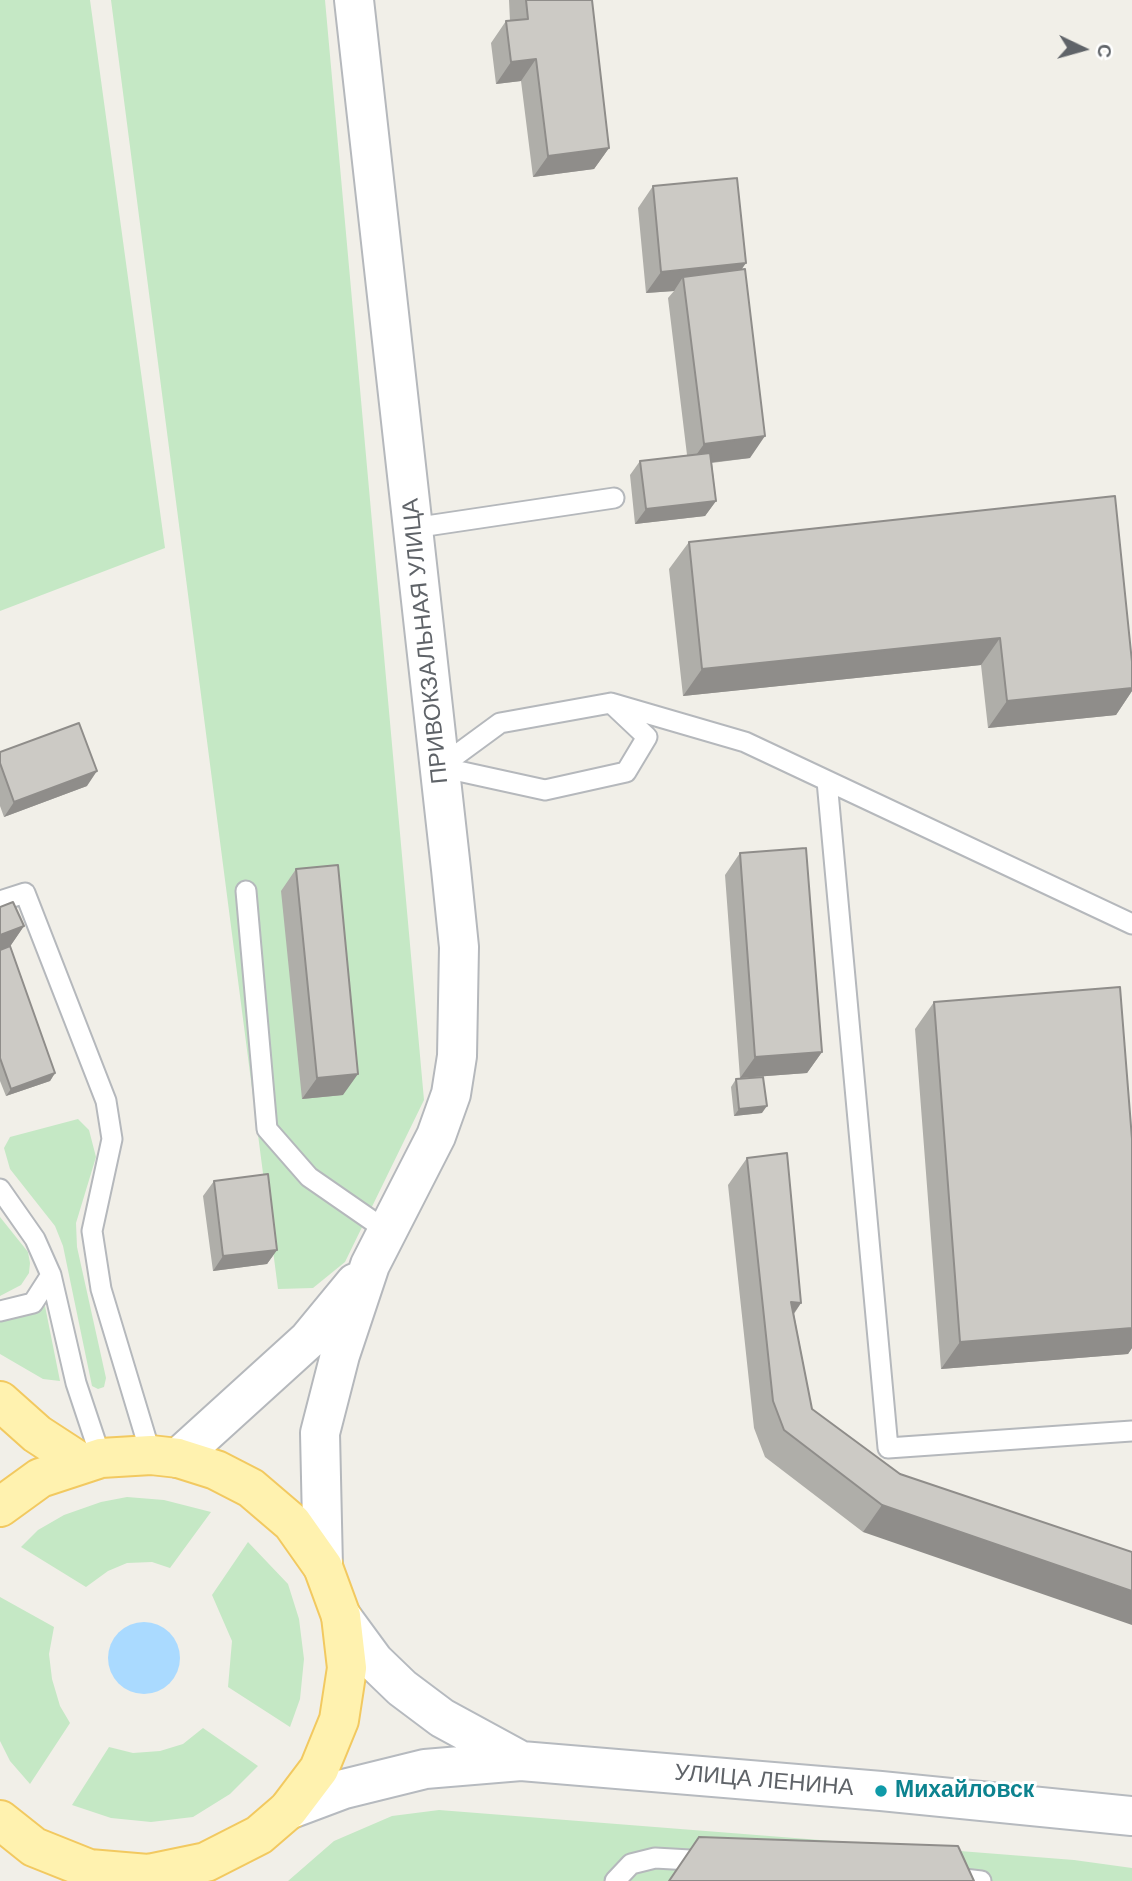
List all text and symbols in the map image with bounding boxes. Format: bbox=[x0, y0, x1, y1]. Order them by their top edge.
north arrow bbox=[1048, 14, 1118, 84]
text: С bbox=[1093, 43, 1115, 59]
street label: ПРИВОКЗАЛЬНАЯ УЛИЦА bbox=[397, 497, 455, 785]
street label: УЛИЦА ЛЕНИНА bbox=[673, 1759, 855, 1803]
place label: Михайловск bbox=[895, 1777, 1034, 1805]
marker: Михайловск bbox=[873, 1783, 889, 1799]

